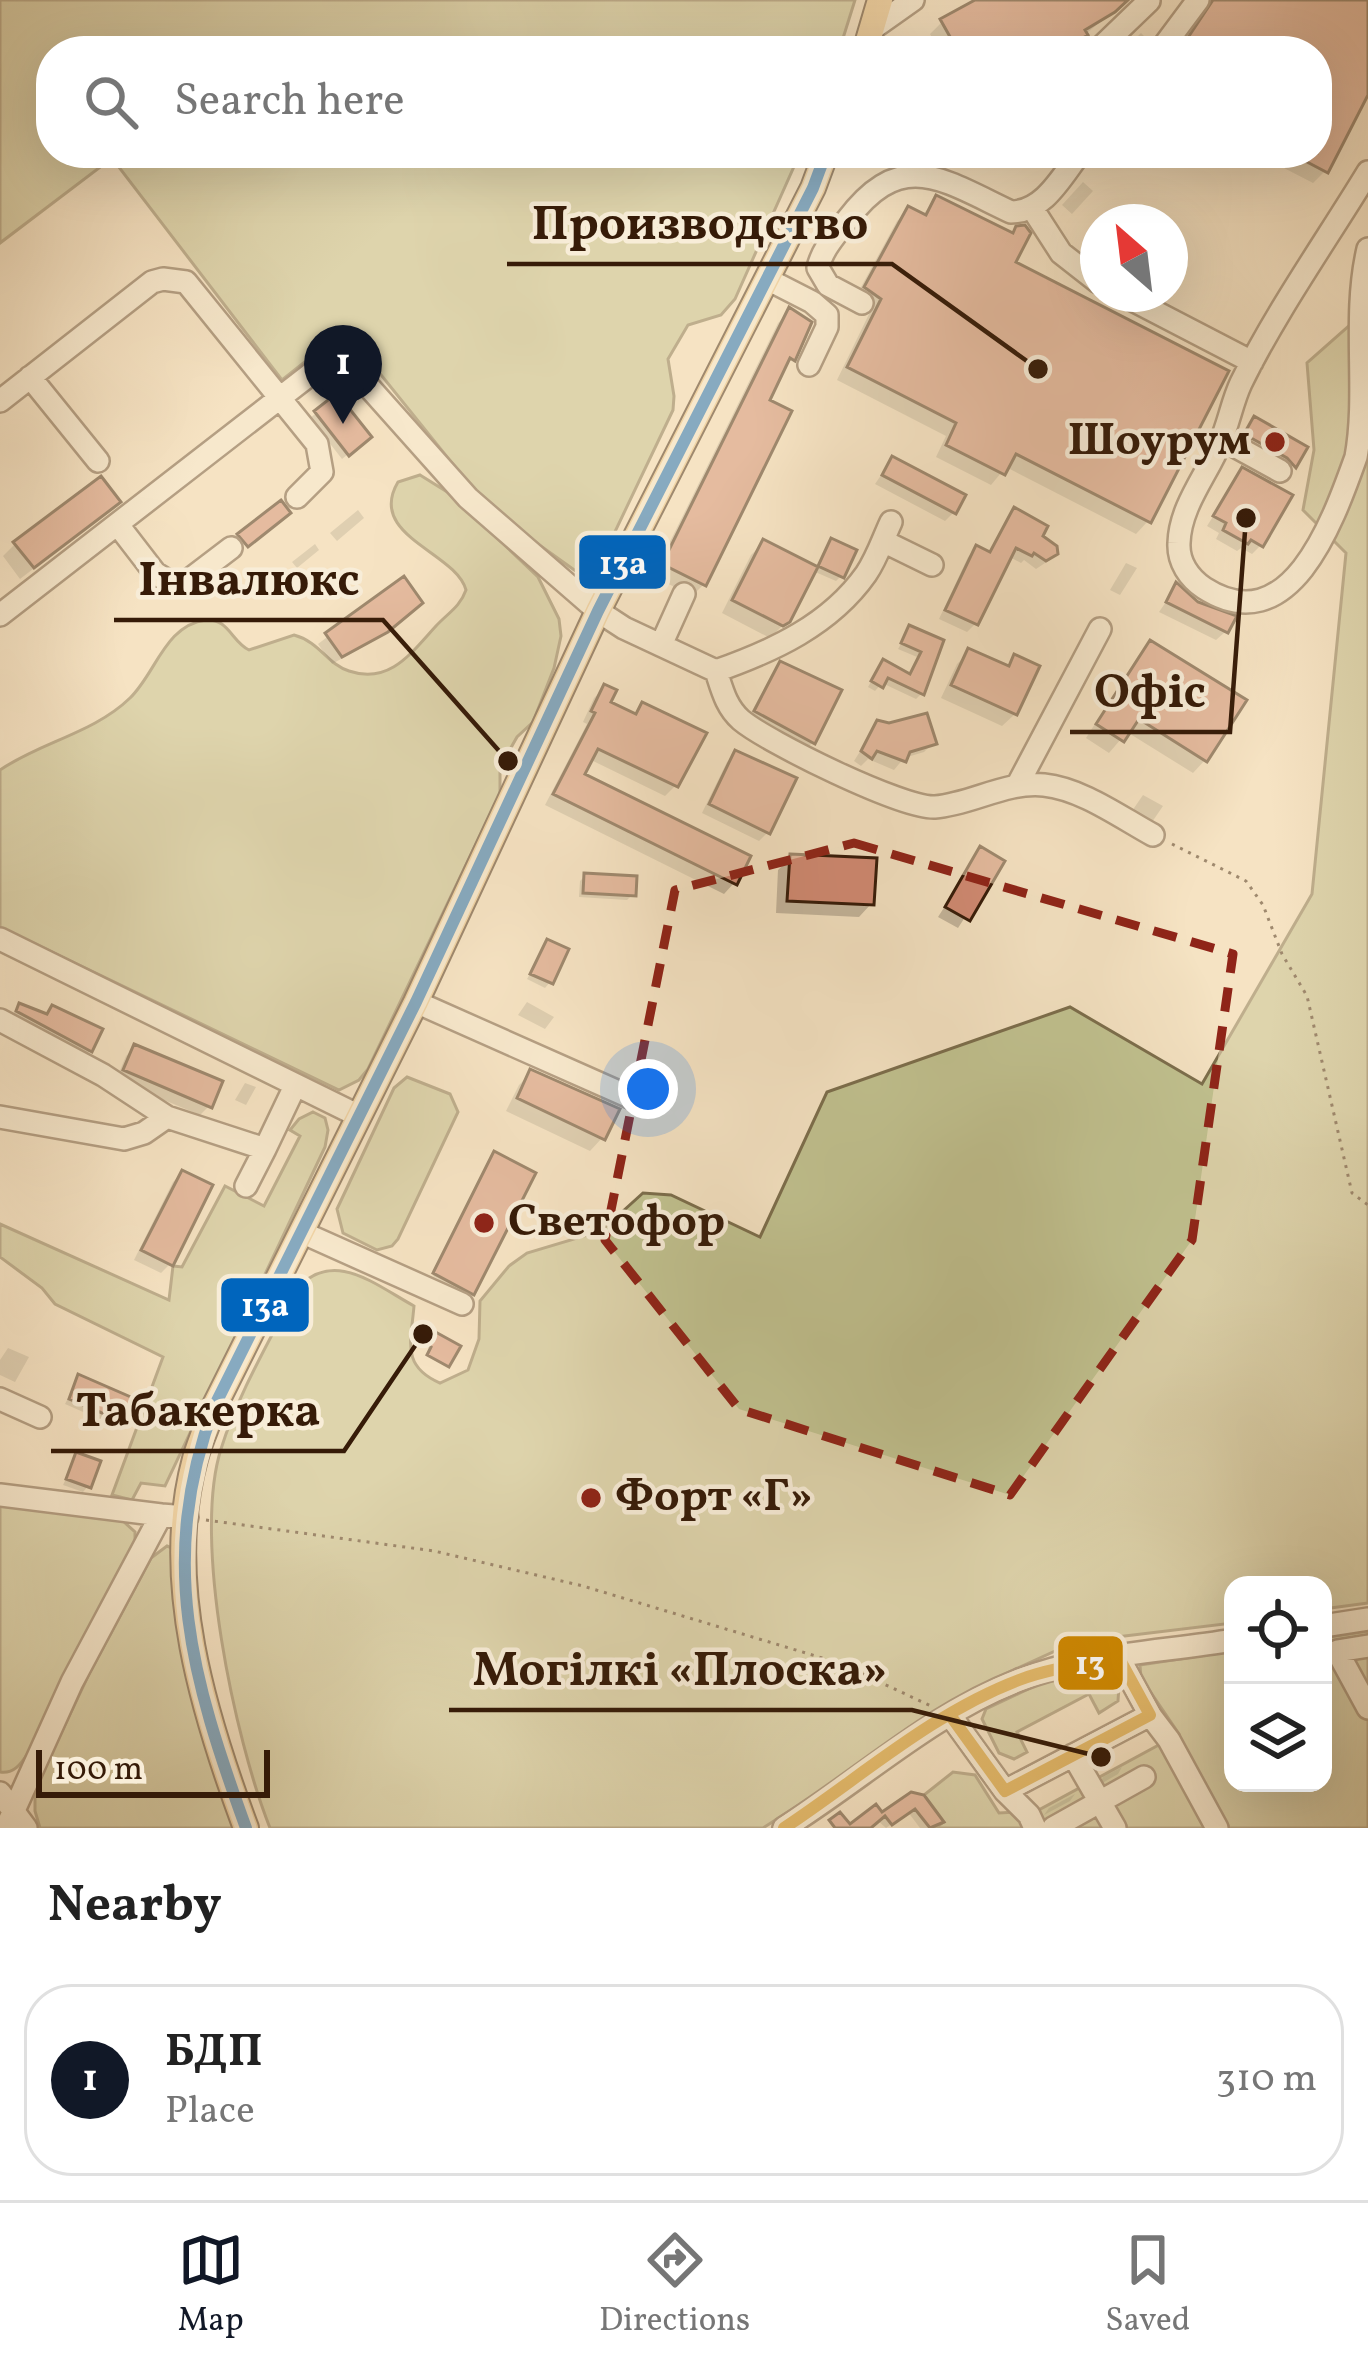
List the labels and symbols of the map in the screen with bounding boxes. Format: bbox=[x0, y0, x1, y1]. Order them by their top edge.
callout: Производство bbox=[507, 180, 892, 264]
text: Производство bbox=[532, 193, 868, 260]
north arrow bbox=[1080, 204, 1188, 312]
pin: 1 bbox=[304, 325, 382, 424]
place label: Шоурум bbox=[1068, 411, 1251, 474]
marker: Шоурум bbox=[1262, 429, 1288, 455]
line badge: 13а bbox=[577, 533, 668, 591]
callout: Інвалюкс bbox=[114, 536, 383, 620]
text: 13а bbox=[599, 543, 647, 589]
text: Інвалюкс bbox=[138, 549, 360, 616]
callout: Офіс bbox=[1070, 648, 1230, 732]
text: Офіс bbox=[1094, 661, 1206, 728]
your location bbox=[618, 1059, 678, 1119]
place label: Светофор bbox=[508, 1192, 725, 1255]
marker: Светофор bbox=[471, 1210, 497, 1236]
line badge: 13а bbox=[219, 1276, 311, 1334]
text: 13а bbox=[241, 1285, 289, 1331]
callout: Табакерка bbox=[51, 1367, 344, 1451]
text: Табакерка bbox=[75, 1380, 321, 1447]
place label: Форт «Г» bbox=[615, 1467, 813, 1530]
marker: Форт «Г» bbox=[578, 1485, 604, 1511]
callout: Могілкі «Плоска» bbox=[449, 1626, 912, 1710]
line badge: 13 bbox=[1056, 1634, 1125, 1692]
text: Могілкі «Плоска» bbox=[473, 1639, 887, 1706]
text: 13 bbox=[1075, 1643, 1105, 1689]
scale bar bbox=[36, 1744, 270, 1797]

